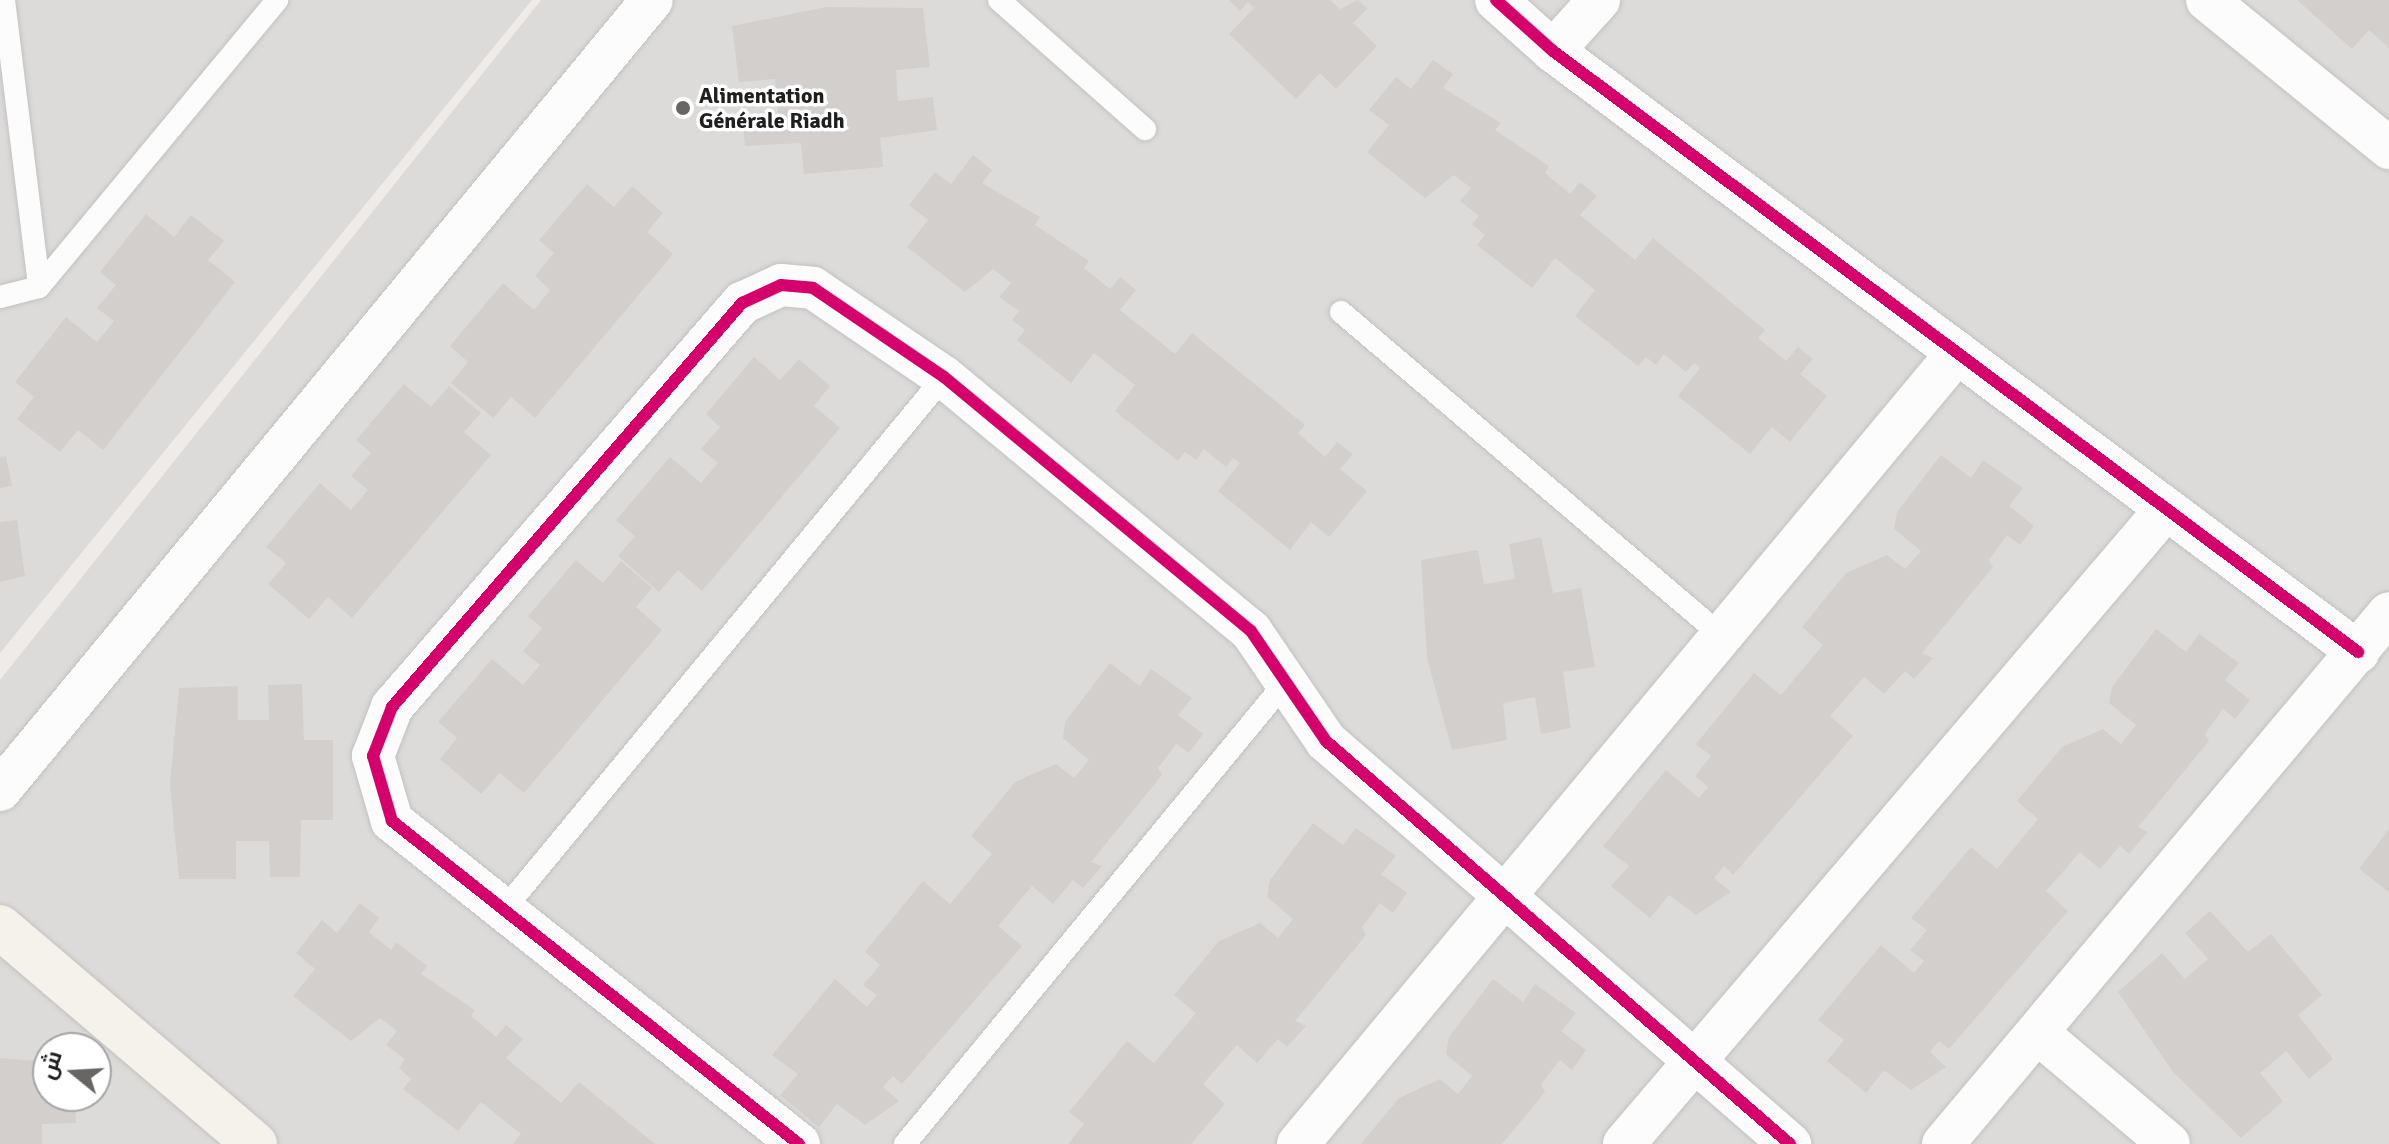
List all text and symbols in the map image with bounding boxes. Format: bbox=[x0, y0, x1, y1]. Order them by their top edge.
place label: Alimentation Générale Riadh bbox=[699, 82, 845, 134]
marker: Alimentation Générale Riadh bbox=[674, 99, 692, 117]
north arrow bbox=[32, 1032, 112, 1112]
text: ش bbox=[33, 1047, 68, 1083]

